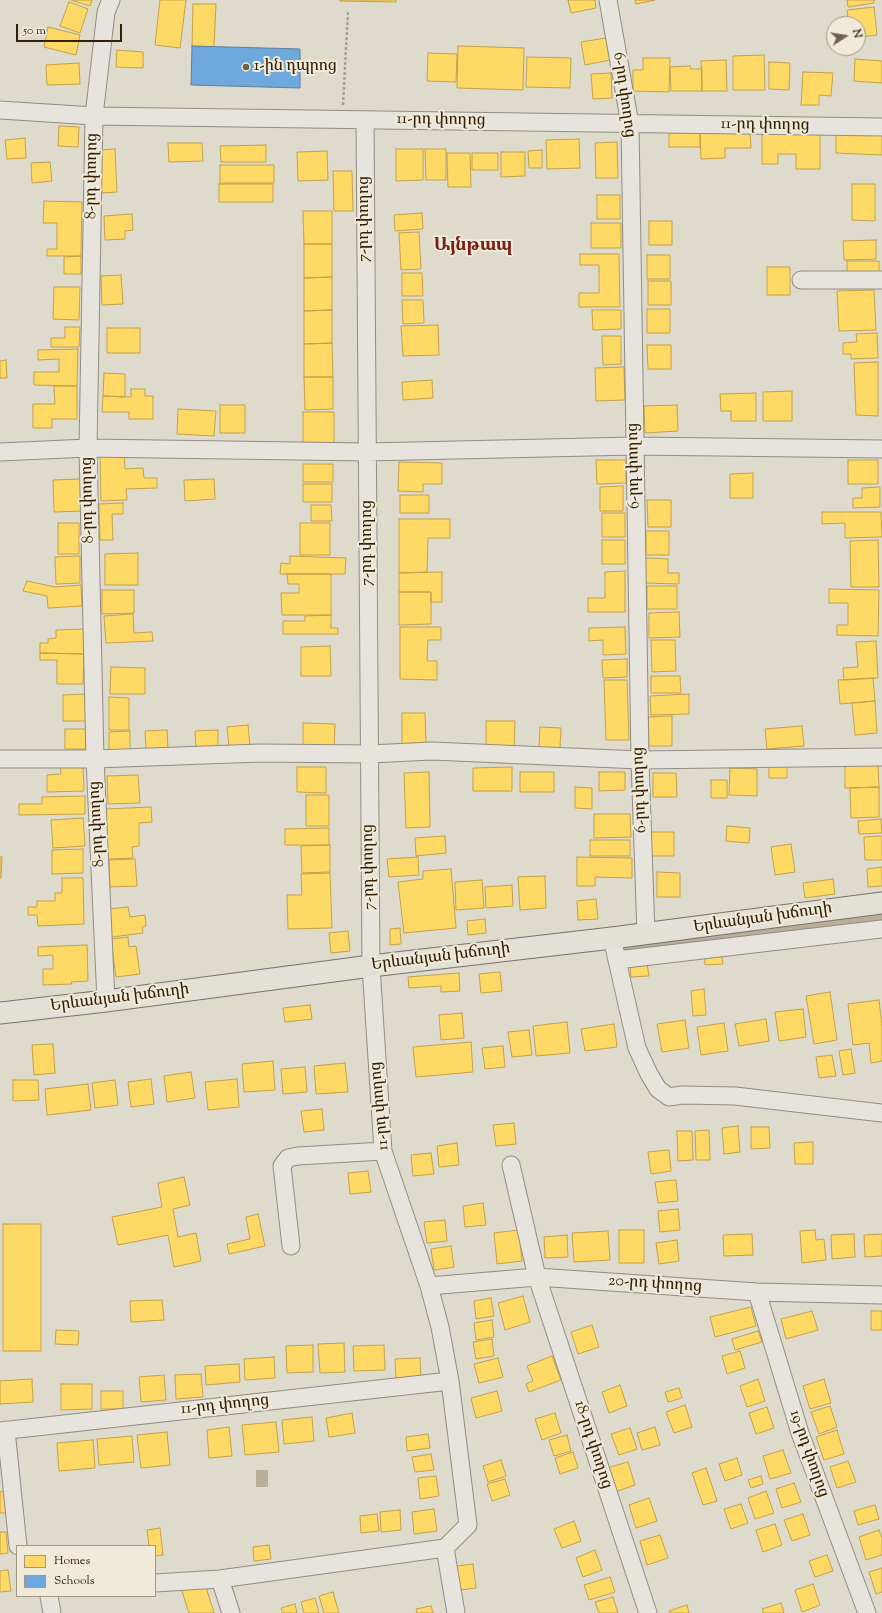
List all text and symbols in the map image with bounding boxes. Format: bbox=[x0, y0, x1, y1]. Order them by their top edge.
scale bar bbox=[18, 16, 124, 42]
north arrow bbox=[826, 16, 866, 56]
text: 50 m bbox=[23, 22, 46, 40]
text: N bbox=[848, 28, 865, 40]
street label: 6-րդ փողոց bbox=[607, 51, 639, 139]
place label: 1-ին դպրոց bbox=[254, 57, 337, 77]
marker: 1-ին դպրոց bbox=[241, 62, 251, 72]
street label: 11-րդ փողոց bbox=[396, 111, 486, 131]
street label: 11-րդ փողոց bbox=[720, 116, 810, 136]
street label: 8-րդ փողոց bbox=[83, 133, 103, 219]
street label: 7-րդ փողոց bbox=[355, 176, 375, 262]
district label: Այնթապ bbox=[434, 236, 512, 258]
street label: 6-րդ փողոց bbox=[625, 423, 645, 509]
street label: 8-րդ փողոց bbox=[79, 457, 99, 543]
street label: 7-րդ փողոց bbox=[358, 500, 378, 586]
street label: 6-րդ փողոց bbox=[630, 747, 652, 833]
street label: 8-րդ փողոց bbox=[86, 780, 110, 868]
street label: 7-րդ փողոց bbox=[360, 824, 380, 910]
street label: Երևանյան խճուղի bbox=[693, 900, 833, 938]
street label: Երևանյան խճուղի bbox=[371, 940, 511, 976]
street label: Երևանյան խճուղի bbox=[50, 981, 190, 1017]
street label: 11-րդ փողոց bbox=[368, 1061, 394, 1151]
street label: 20-րդ փողոց bbox=[607, 1272, 703, 1298]
street label: 11-րդ փողոց bbox=[180, 1392, 270, 1420]
street label: 18-րդ փողոց bbox=[569, 1398, 615, 1492]
street label: 19-րդ փողոց bbox=[784, 1408, 832, 1500]
legend bbox=[16, 1545, 156, 1597]
text: Homes bbox=[54, 1552, 90, 1570]
text: Schools bbox=[54, 1572, 95, 1590]

